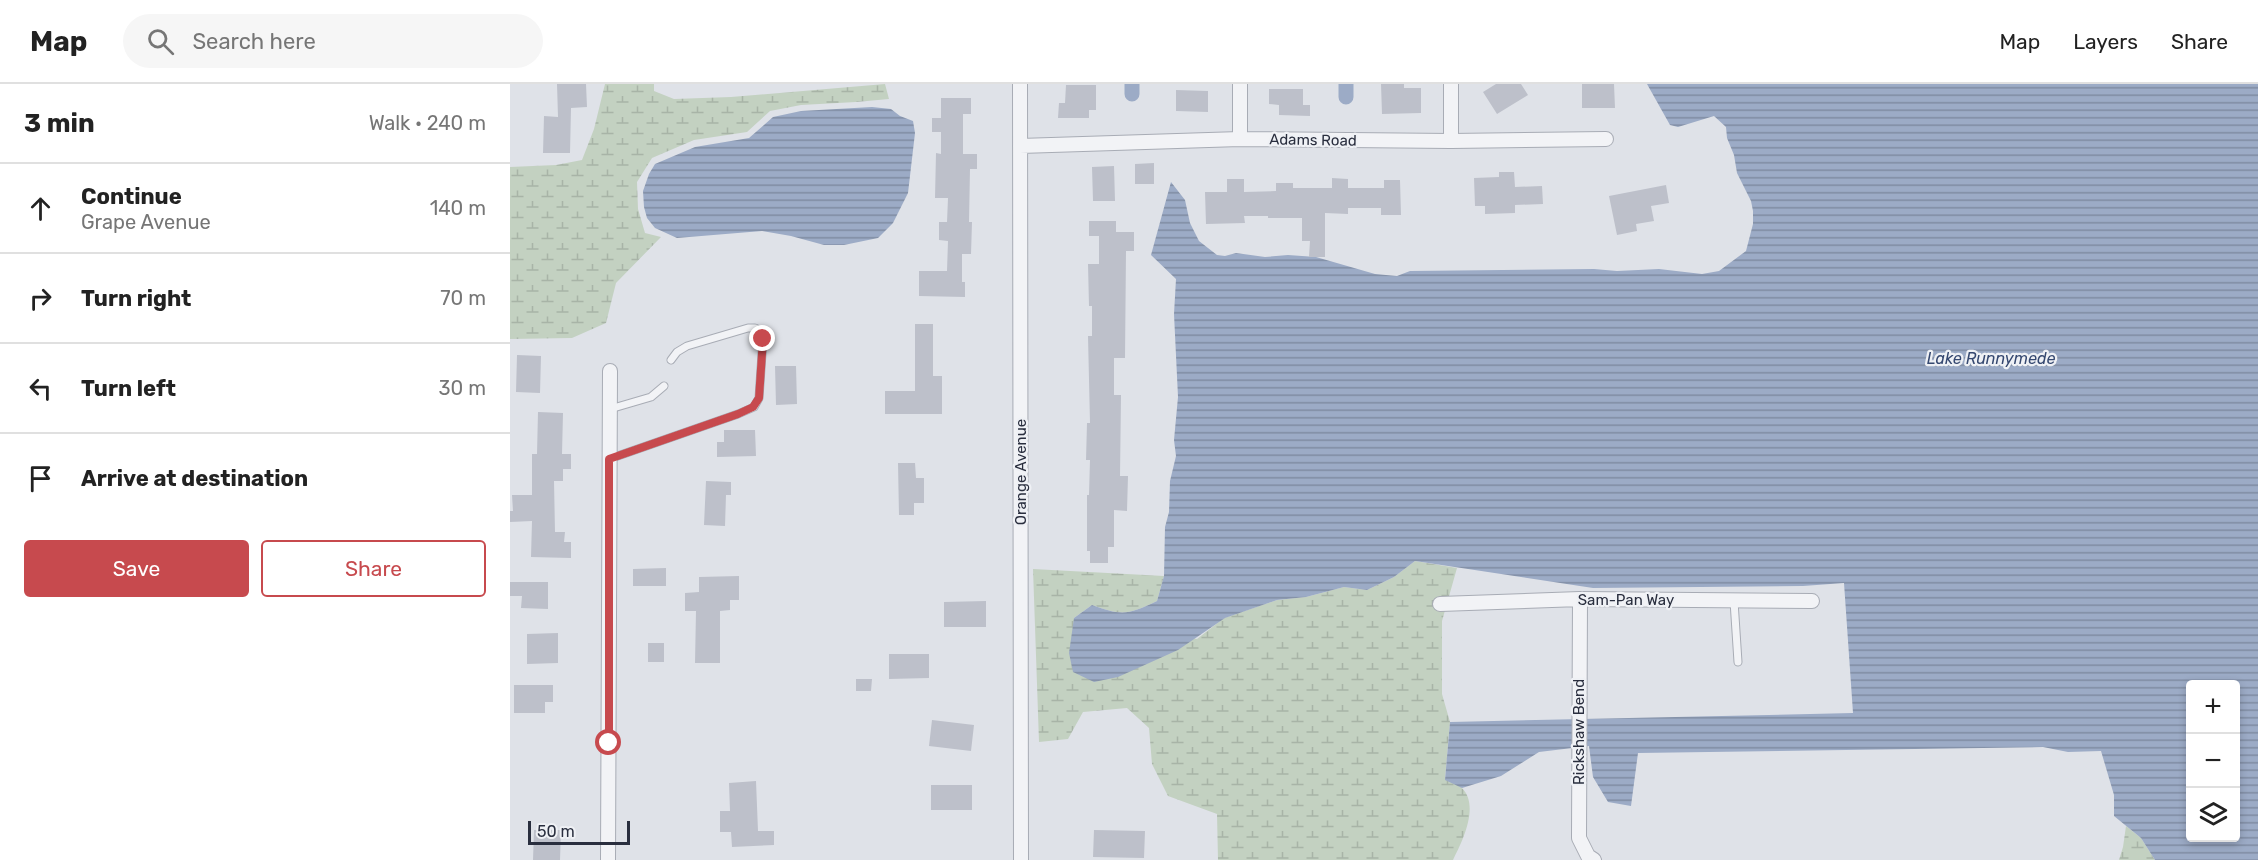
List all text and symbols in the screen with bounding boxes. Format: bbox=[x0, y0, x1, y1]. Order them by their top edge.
search box bbox=[123, 14, 543, 68]
text: Map bbox=[30, 25, 87, 58]
icon: search bbox=[144, 25, 177, 58]
text: Search here bbox=[192, 28, 316, 55]
text: Map bbox=[1999, 29, 2040, 54]
text: Layers bbox=[2073, 29, 2138, 54]
text: Share bbox=[2171, 29, 2228, 54]
text: 3 min bbox=[24, 108, 95, 139]
text: Walk · 240 m bbox=[369, 111, 486, 135]
street label: Adams Road bbox=[1269, 130, 1357, 150]
text: Continue bbox=[81, 183, 182, 210]
icon: ahead bbox=[24, 192, 57, 225]
text: 140 m bbox=[430, 196, 486, 220]
text: Grape Avenue bbox=[81, 210, 211, 234]
icon: right bbox=[24, 282, 57, 315]
text: Turn right bbox=[81, 285, 191, 312]
text: 70 m bbox=[440, 286, 486, 310]
route end bbox=[749, 325, 775, 351]
water label: Lake Runnymede bbox=[1927, 349, 2055, 368]
icon: left bbox=[24, 372, 57, 405]
text: Turn left bbox=[81, 375, 176, 402]
text: 30 m bbox=[439, 376, 486, 400]
street label: Orange Avenue bbox=[1012, 419, 1030, 525]
icon: arrive bbox=[24, 462, 57, 495]
text: Arrive at destination bbox=[81, 465, 308, 492]
button: Save bbox=[24, 540, 249, 597]
button: Share bbox=[261, 540, 486, 597]
street label: Sam-Pan Way bbox=[1578, 591, 1674, 609]
street label: Rickshaw Bend bbox=[1570, 679, 1588, 785]
map controls bbox=[2186, 680, 2240, 842]
button: + bbox=[2186, 680, 2240, 734]
route start bbox=[595, 729, 621, 755]
button: − bbox=[2186, 734, 2240, 788]
button: layers bbox=[2186, 788, 2240, 842]
scale bar bbox=[528, 818, 630, 846]
text: 50 m bbox=[537, 822, 575, 841]

